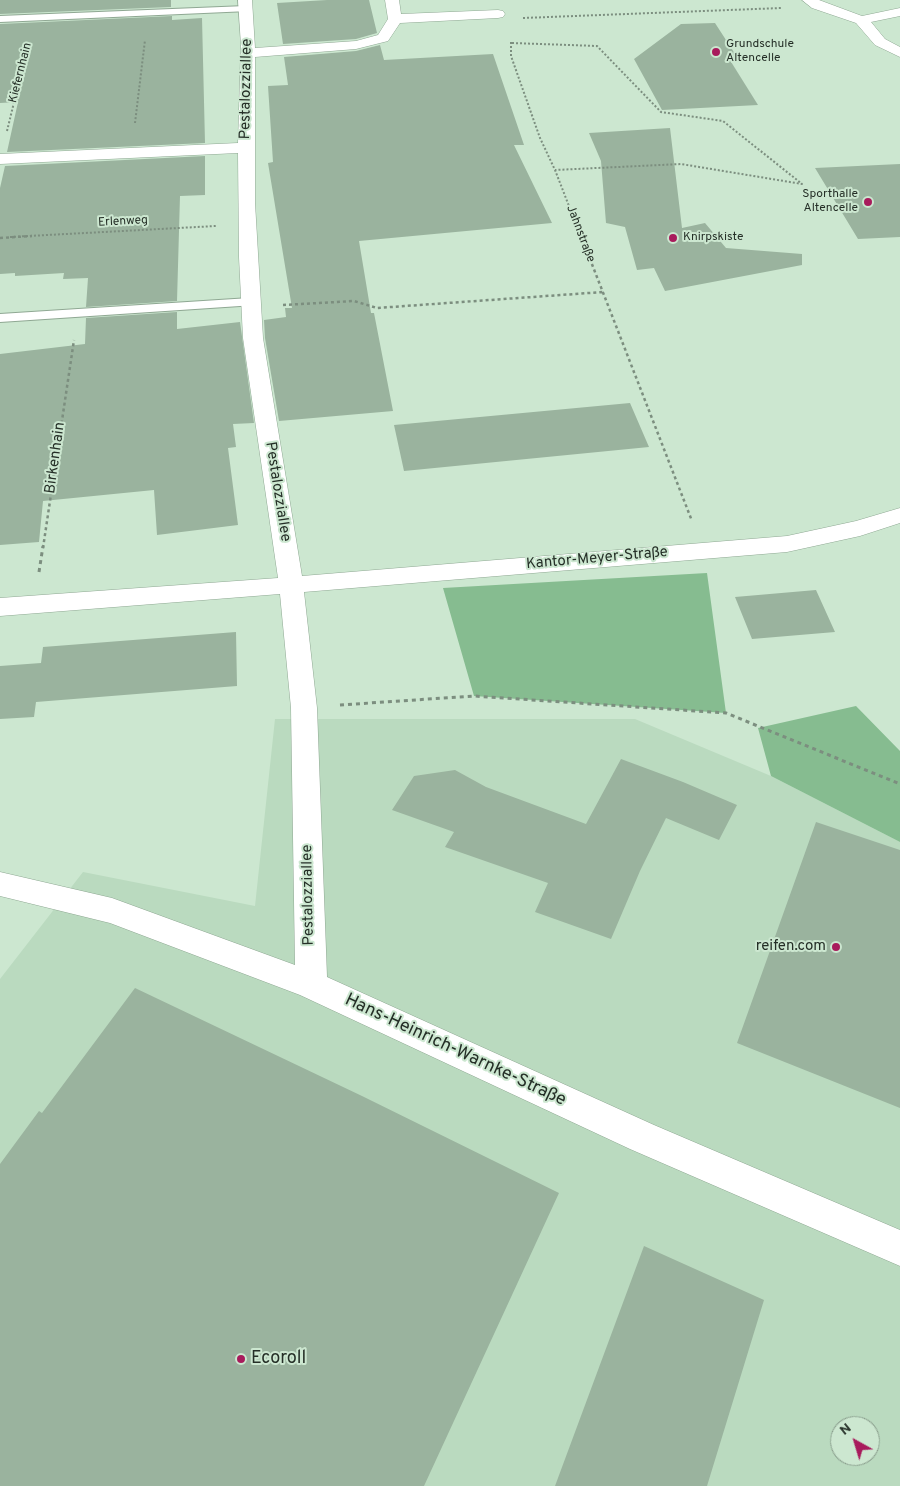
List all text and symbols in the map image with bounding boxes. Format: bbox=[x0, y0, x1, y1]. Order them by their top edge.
street label: Pestalozziallee bbox=[237, 38, 257, 140]
place label: Grundschule Altencelle bbox=[726, 38, 794, 66]
street label: Kiefernhain bbox=[7, 41, 35, 105]
marker: Grundschule Altencelle bbox=[710, 46, 722, 58]
place label: Sporthalle Altencelle bbox=[802, 188, 858, 216]
marker: Sporthalle Altencelle bbox=[862, 196, 874, 208]
street label: Jahnstraße bbox=[563, 203, 597, 265]
street label: Erlenweg bbox=[98, 214, 148, 230]
place label: Knirpskiste bbox=[683, 231, 743, 245]
marker: Knirpskiste bbox=[667, 232, 679, 244]
street label: Birkenhain bbox=[42, 421, 70, 495]
street label: Pestalozziallee bbox=[260, 441, 294, 543]
street label: Kantor-Meyer-Straße bbox=[525, 544, 669, 574]
street label: Pestalozziallee bbox=[299, 844, 319, 946]
place label: reifen.com bbox=[756, 938, 826, 956]
marker: reifen.com bbox=[830, 941, 842, 953]
street label: Hans-Heinrich-Warnke-Straße bbox=[341, 990, 569, 1112]
place label: Ecoroll bbox=[251, 1348, 306, 1370]
marker: Ecoroll bbox=[235, 1353, 247, 1365]
north arrow bbox=[830, 1416, 880, 1466]
text: N bbox=[837, 1420, 855, 1440]

